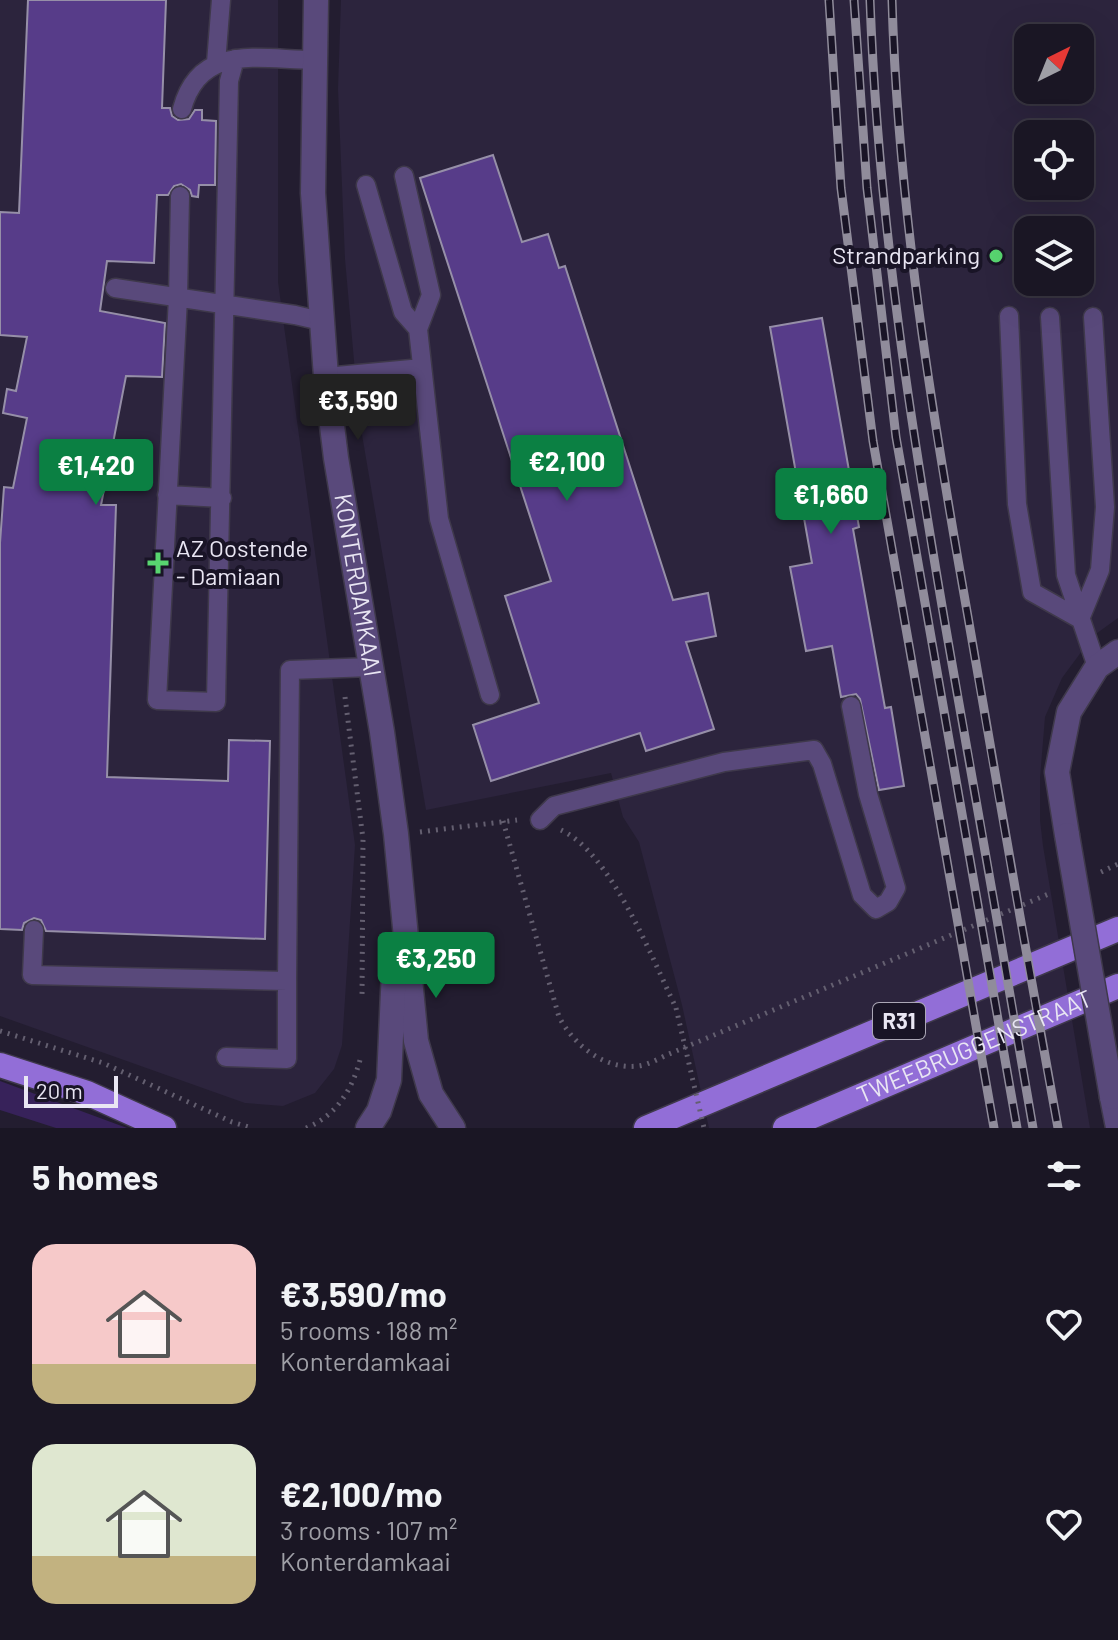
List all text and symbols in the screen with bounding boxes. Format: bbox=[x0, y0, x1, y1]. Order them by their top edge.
north arrow bbox=[1014, 24, 1094, 104]
map controls bbox=[1014, 24, 1094, 296]
button: locate bbox=[1014, 120, 1094, 200]
button: layers bbox=[1014, 216, 1094, 296]
place label: Strandparking bbox=[832, 240, 980, 269]
marker: Strandparking bbox=[987, 247, 1005, 265]
pin: €3,590 bbox=[293, 374, 423, 442]
text: €3,590 bbox=[318, 384, 398, 415]
pin: €2,100 bbox=[502, 435, 632, 503]
pin: €1,420 bbox=[31, 439, 161, 507]
text: €2,100 bbox=[529, 445, 605, 476]
text: €1,420 bbox=[57, 449, 135, 480]
pin: €1,660 bbox=[766, 468, 896, 536]
text: €1,660 bbox=[793, 478, 869, 509]
street label: KONTERDAMKAAI bbox=[329, 491, 388, 679]
place label: AZ Oostende - Damiaan bbox=[176, 533, 308, 590]
marker: AZ Oostende - Damiaan bbox=[147, 552, 169, 574]
pin: €3,250 bbox=[371, 932, 501, 1000]
text: €3,250 bbox=[396, 942, 476, 973]
street label: TWEEBRUGGENSTRAAT bbox=[852, 983, 1096, 1109]
road number: R31 bbox=[873, 1003, 925, 1039]
scale bar bbox=[24, 1072, 118, 1108]
text: 20 m bbox=[36, 1077, 83, 1103]
icon: filters bbox=[1042, 1154, 1086, 1198]
text: 5 homes bbox=[32, 1156, 158, 1197]
text: €3,590/mo bbox=[280, 1273, 447, 1314]
icon: home bbox=[96, 1276, 192, 1372]
icon: heart bbox=[1042, 1302, 1086, 1346]
text: 5 rooms · 188 m² bbox=[280, 1314, 457, 1345]
text: Konterdamkaai bbox=[280, 1345, 451, 1376]
text: €2,100/mo bbox=[280, 1473, 443, 1514]
icon: home bbox=[96, 1476, 192, 1572]
icon: heart bbox=[1042, 1502, 1086, 1546]
text: 3 rooms · 107 m² bbox=[280, 1514, 457, 1545]
text: Konterdamkaai bbox=[280, 1545, 451, 1576]

